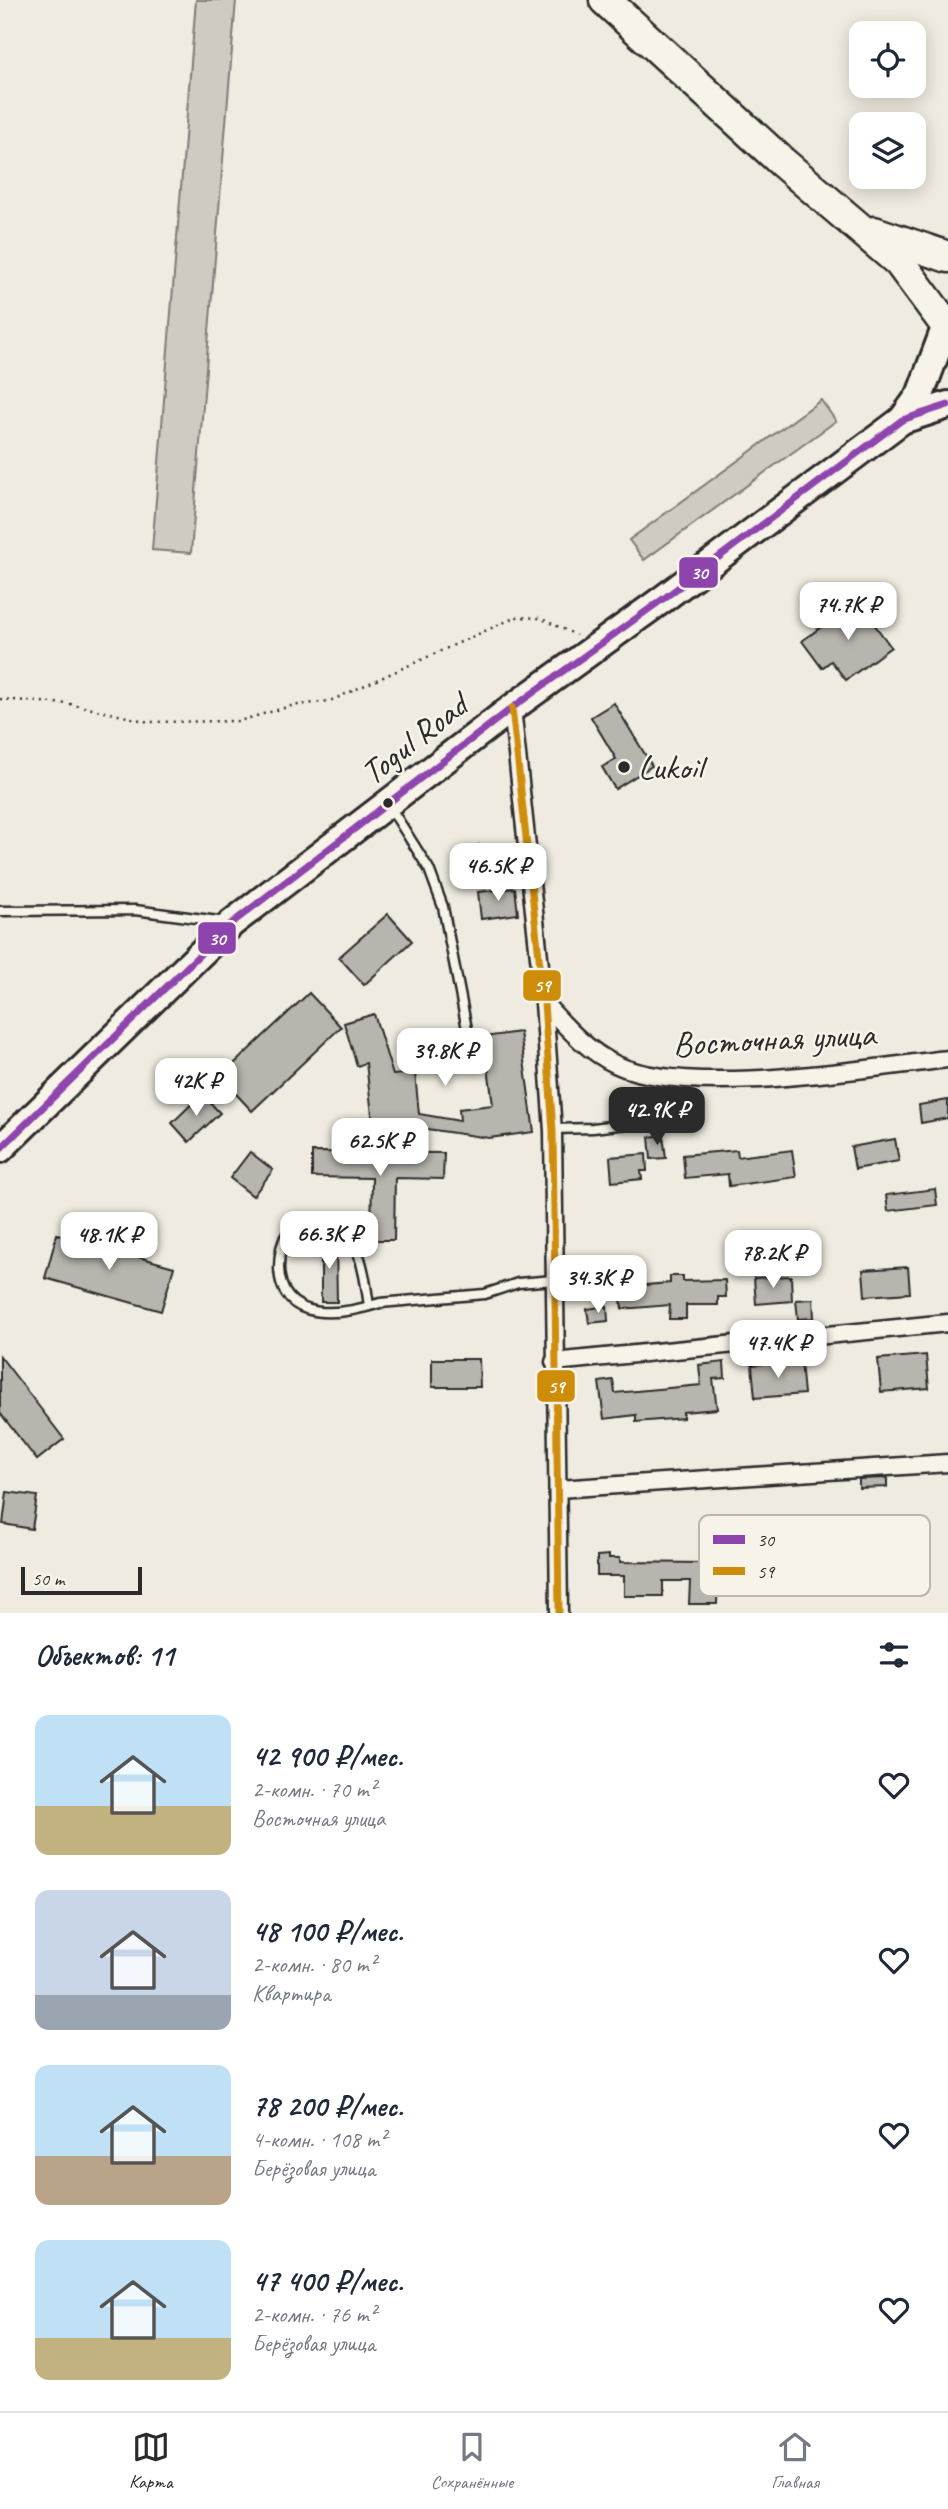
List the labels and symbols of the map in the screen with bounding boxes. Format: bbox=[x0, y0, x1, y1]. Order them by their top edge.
line badge: 30 bbox=[678, 556, 719, 589]
text: 30 bbox=[690, 561, 710, 585]
pin: 74.7K ₽ bbox=[783, 582, 913, 642]
street label: Togul Road bbox=[351, 680, 481, 795]
place label: Lukoil bbox=[638, 745, 708, 790]
marker: Lukoil bbox=[616, 759, 632, 775]
unlabelled marker bbox=[381, 796, 395, 810]
pin: 46.5K ₽ bbox=[433, 844, 563, 903]
line badge: 30 bbox=[197, 921, 237, 955]
text: 30 bbox=[208, 927, 228, 951]
line badge: 59 bbox=[522, 969, 562, 1002]
text: 59 bbox=[534, 974, 553, 998]
street label: Восточная улица bbox=[672, 1011, 879, 1067]
pin: 39.8K ₽ bbox=[380, 1028, 510, 1088]
pin: 42K ₽ bbox=[147, 1058, 245, 1118]
pin: 42.9K ₽ bbox=[592, 1088, 722, 1147]
pin: 62.5K ₽ bbox=[315, 1118, 445, 1178]
pin: 48.1K ₽ bbox=[44, 1212, 174, 1272]
pin: 66.3K ₽ bbox=[264, 1212, 394, 1271]
pin: 78.2K ₽ bbox=[708, 1230, 838, 1290]
pin: 34.3K ₽ bbox=[533, 1256, 663, 1315]
pin: 47.4K ₽ bbox=[713, 1320, 843, 1380]
line badge: 59 bbox=[536, 1369, 576, 1403]
text: 59 bbox=[548, 1375, 567, 1399]
legend bbox=[699, 1515, 930, 1596]
text: 30 bbox=[757, 1528, 776, 1552]
text: 59 bbox=[757, 1560, 776, 1584]
scale bar bbox=[21, 1564, 142, 1596]

